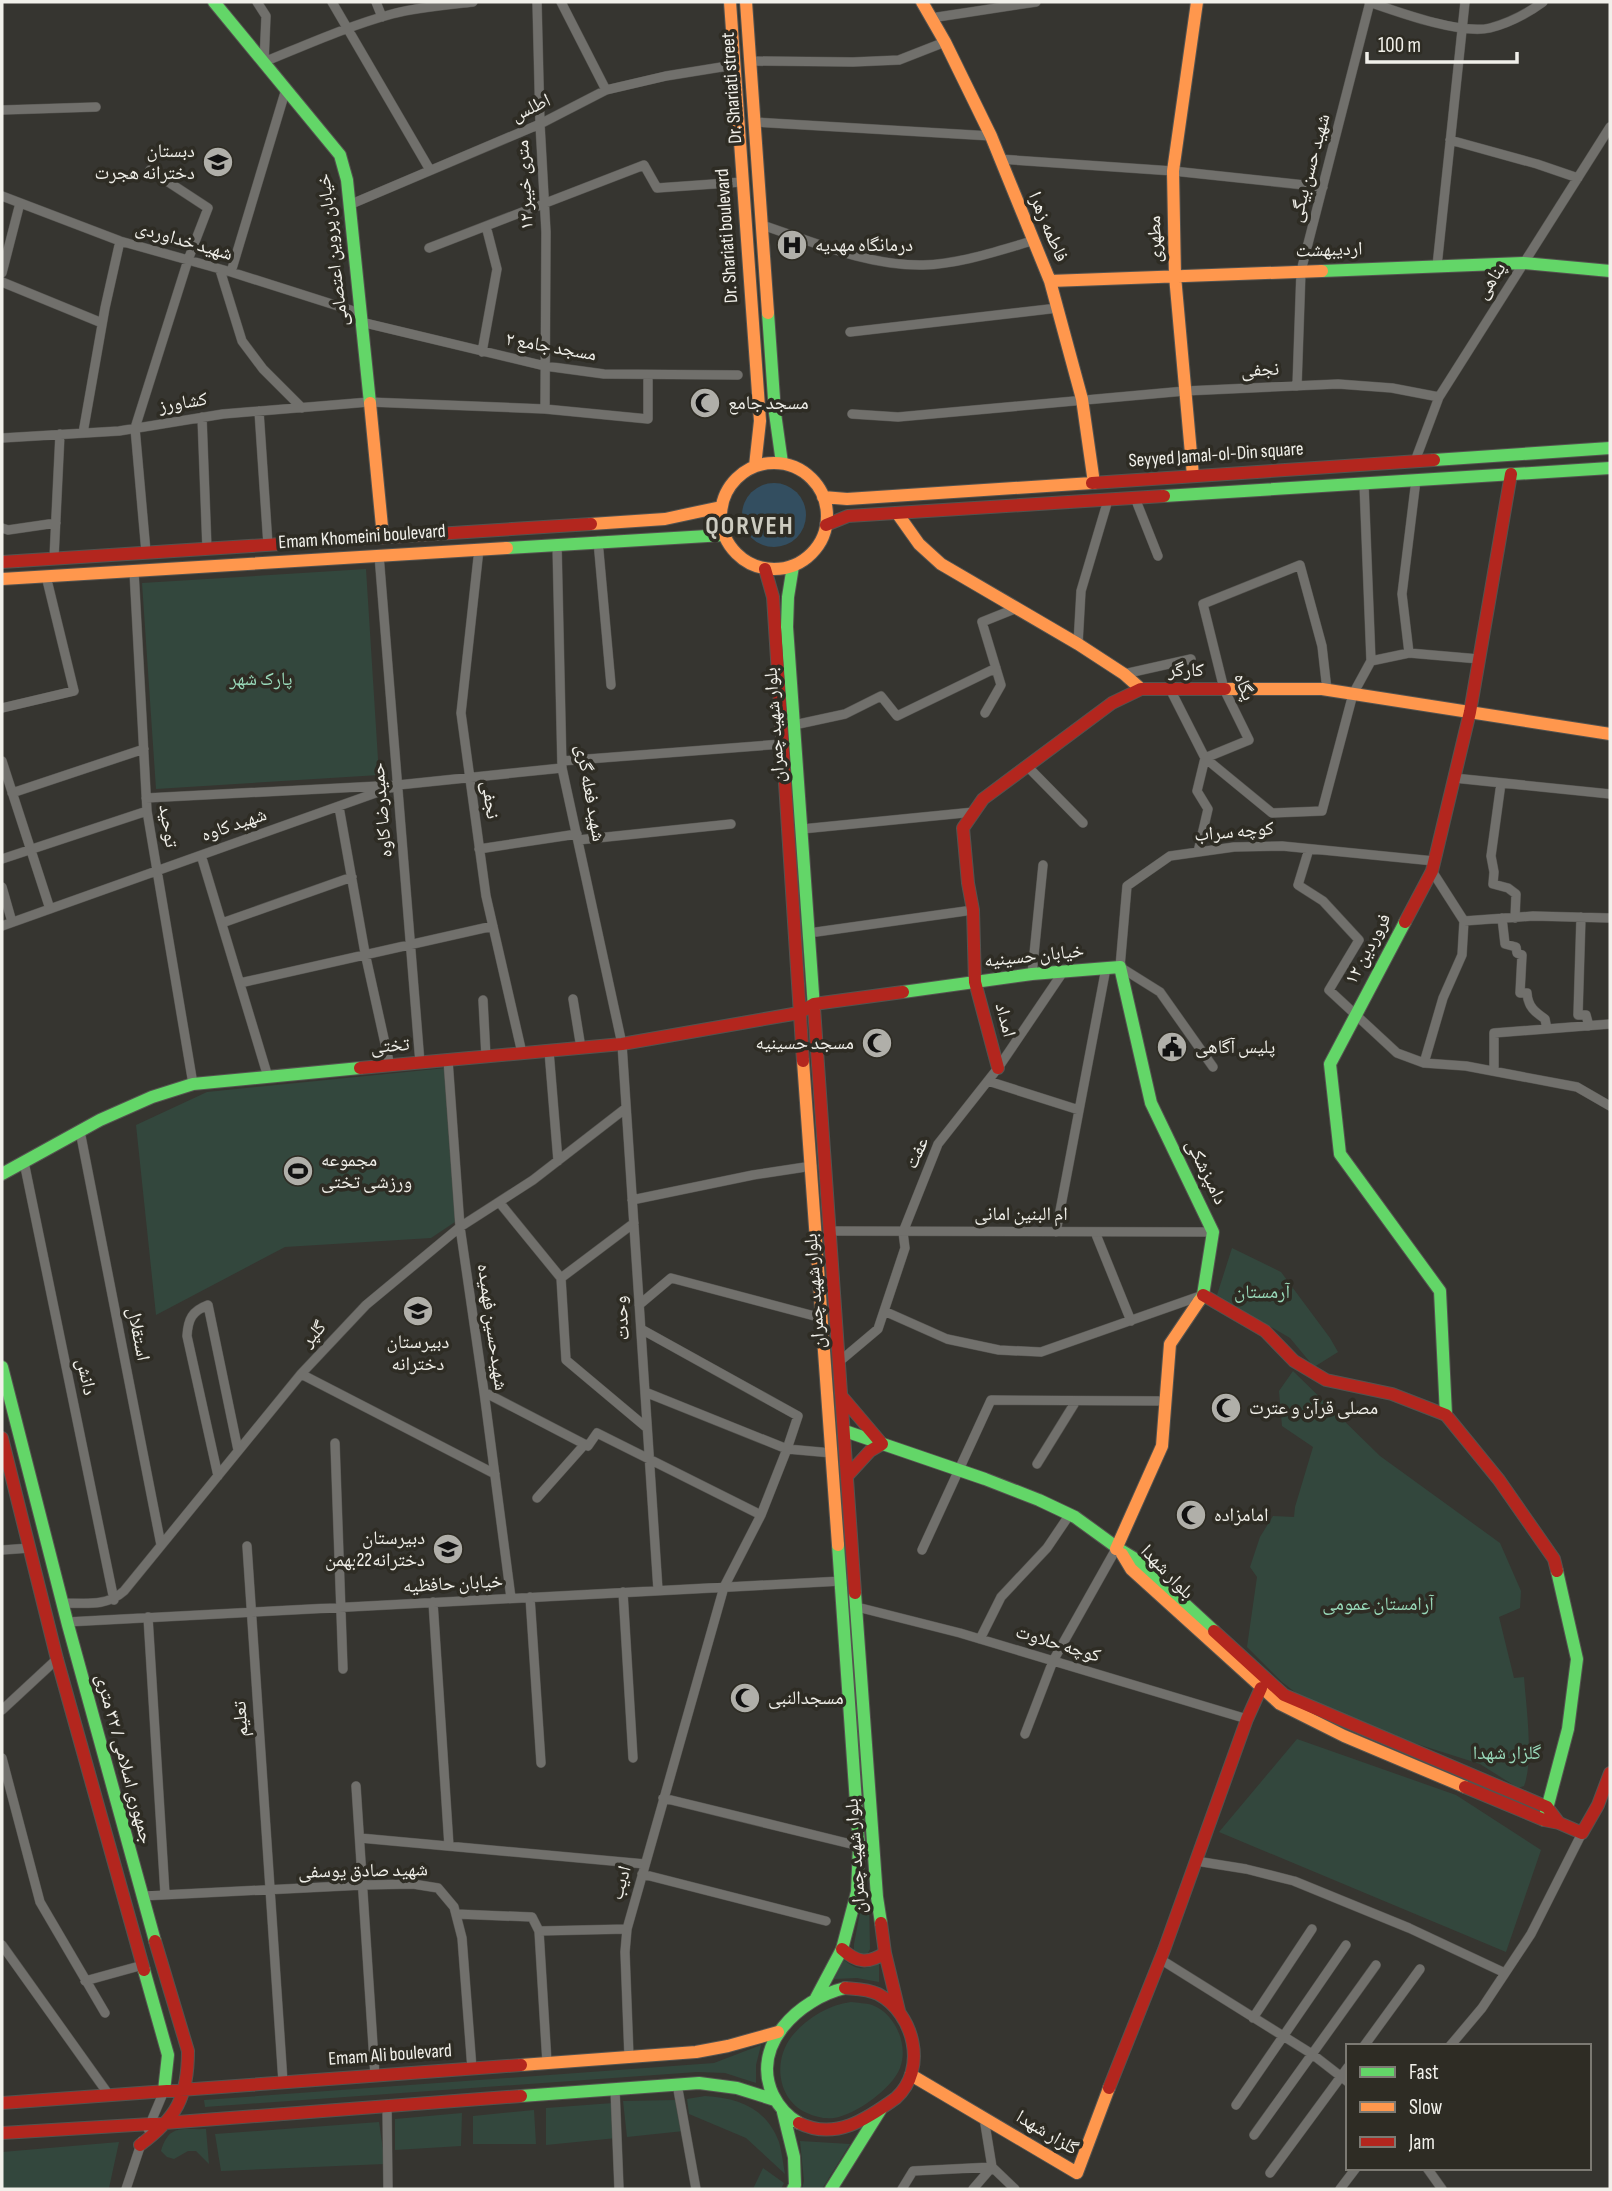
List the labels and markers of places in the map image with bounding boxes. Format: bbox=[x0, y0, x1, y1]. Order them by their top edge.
place label: دبستان دخترانه هجرت bbox=[95, 140, 195, 185]
school or university icon: دبستان دخترانه هجرت bbox=[201, 145, 235, 179]
hospital icon: درمانگاه مهدیه bbox=[775, 228, 809, 262]
place label: درمانگاه مهدیه bbox=[815, 234, 913, 257]
mosque icon: مسجد جامع bbox=[688, 386, 722, 420]
place label: مسجد جامع bbox=[728, 392, 809, 415]
mosque icon: مسجد حسینیه bbox=[860, 1026, 894, 1060]
public building icon: پلیس آگاهی bbox=[1155, 1030, 1189, 1064]
place label: مسجد حسینیه bbox=[756, 1032, 854, 1055]
place label: پلیس آگاهی bbox=[1195, 1036, 1275, 1059]
place label: مجموعه ورزشی تختی bbox=[321, 1149, 412, 1194]
sports icon: مجموعه ورزشی تختی bbox=[281, 1154, 315, 1188]
school or university icon: دبیرستان دخترانه bbox=[401, 1294, 435, 1328]
place label: دبیرستان دخترانه bbox=[387, 1331, 450, 1376]
mosque icon: مصلی قرآن و عترت bbox=[1209, 1391, 1243, 1425]
place label: مصلی قرآن و عترت bbox=[1249, 1397, 1378, 1420]
mosque icon: امامزاده bbox=[1174, 1498, 1208, 1532]
place label: امامزاده bbox=[1214, 1504, 1268, 1527]
place label: دبیرستان دخترانه22بهمن bbox=[325, 1527, 425, 1572]
school or university icon: دبیرستان دخترانه22بهمن bbox=[431, 1532, 465, 1566]
mosque icon: مسجدالنبی bbox=[728, 1681, 762, 1715]
place label: مسجدالنبی bbox=[768, 1687, 844, 1710]

